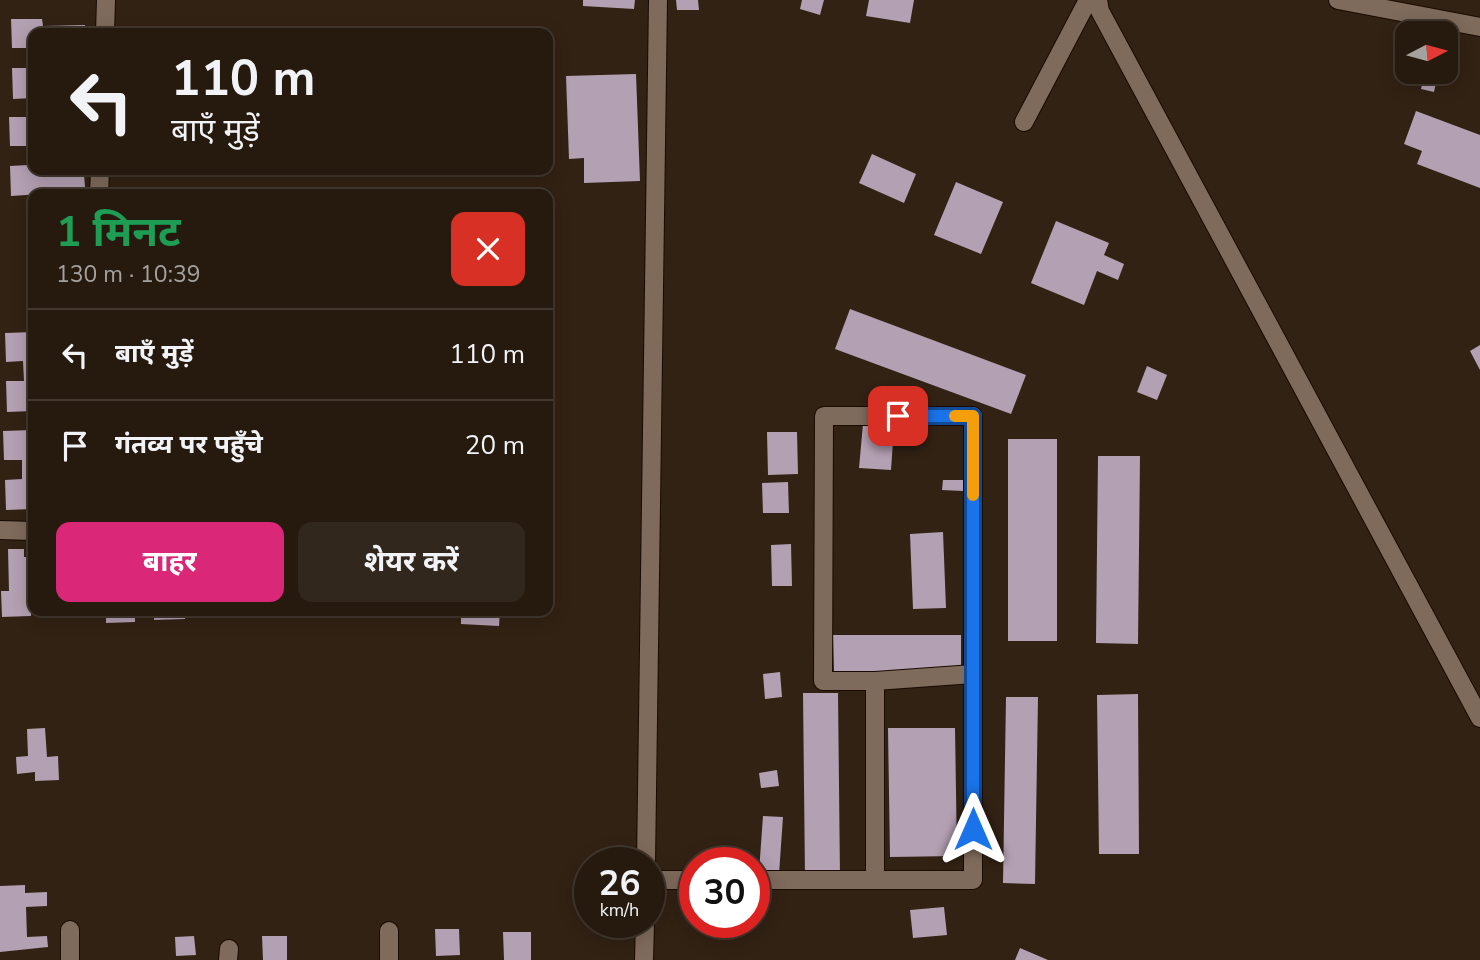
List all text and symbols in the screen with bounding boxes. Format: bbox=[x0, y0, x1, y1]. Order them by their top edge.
north arrow bbox=[1395, 21, 1458, 84]
map controls bbox=[1395, 21, 1458, 84]
text: 110 m bbox=[171, 45, 315, 112]
icon: left bbox=[56, 56, 147, 147]
text: बाएँ मुड़ें bbox=[171, 109, 260, 152]
text: 1 मिनट bbox=[56, 204, 181, 261]
button: close bbox=[451, 212, 525, 286]
text: 130 m · 10:39 bbox=[56, 259, 201, 290]
icon: left bbox=[56, 336, 94, 374]
text: बाएँ मुड़ें bbox=[115, 336, 193, 371]
text: 110 m bbox=[449, 337, 525, 372]
pin bbox=[868, 386, 928, 446]
icon: arrive bbox=[879, 397, 917, 435]
icon: arrive bbox=[56, 427, 94, 465]
text: गंतव्य पर पहुँचे bbox=[115, 427, 263, 462]
text: 20 m bbox=[465, 428, 525, 463]
button: बाहर bbox=[56, 522, 284, 602]
button: शेयर करें bbox=[298, 522, 525, 602]
position arrow bbox=[936, 792, 1010, 866]
speed limit sign: 30 bbox=[679, 847, 770, 938]
text: 26 bbox=[598, 860, 641, 907]
text: km/h bbox=[600, 898, 639, 922]

